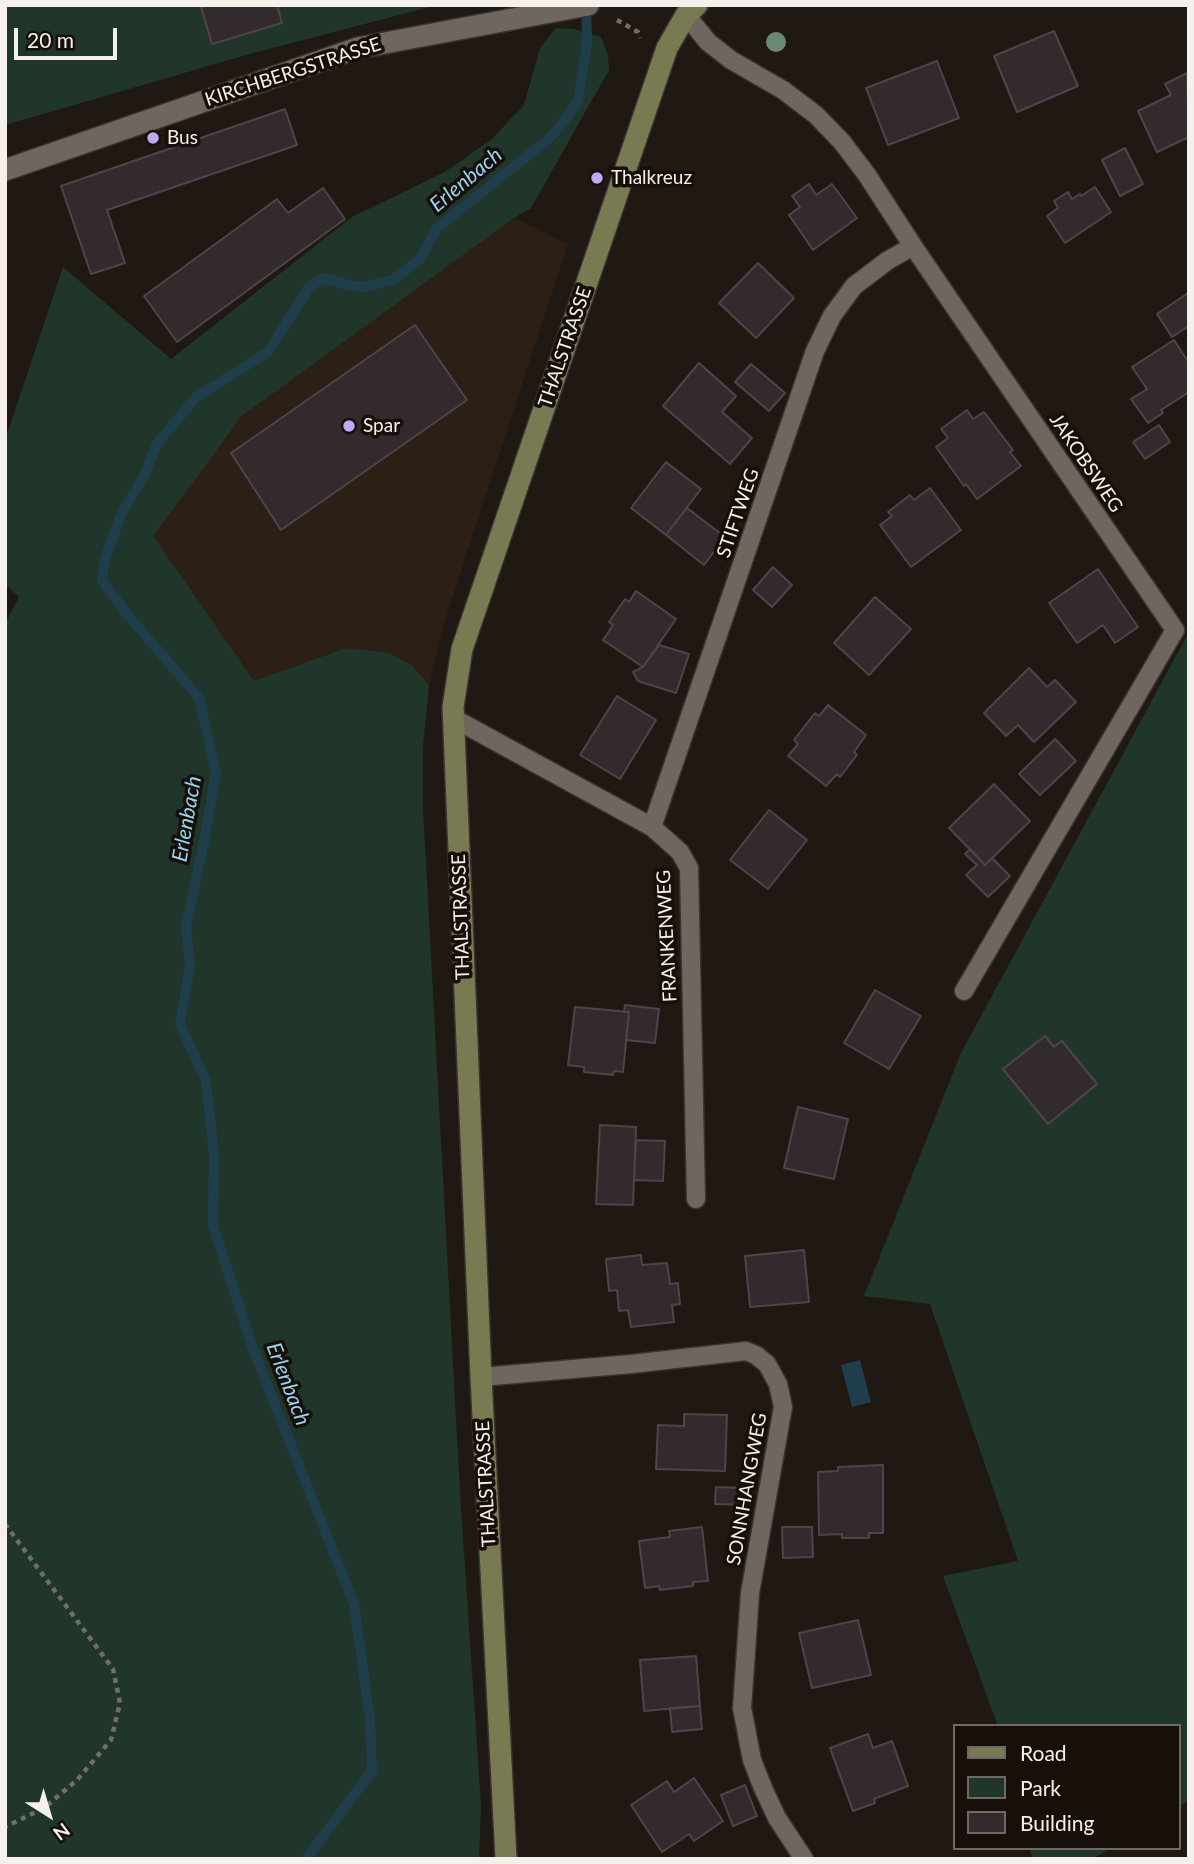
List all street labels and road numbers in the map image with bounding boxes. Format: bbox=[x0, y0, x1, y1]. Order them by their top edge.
street label: KIRCHBERGSTRASSE bbox=[202, 33, 384, 111]
street label: THALSTRASSE bbox=[534, 284, 596, 410]
street label: JAKOBSWEG bbox=[1045, 409, 1127, 517]
street label: STIFTWEG bbox=[712, 465, 764, 561]
street label: THALSTRASSE bbox=[447, 854, 475, 980]
street label: FRANKENWEG bbox=[652, 869, 682, 1003]
street label: SONNHANGWEG bbox=[722, 1411, 772, 1567]
street label: THALSTRASSE bbox=[471, 1420, 501, 1548]

